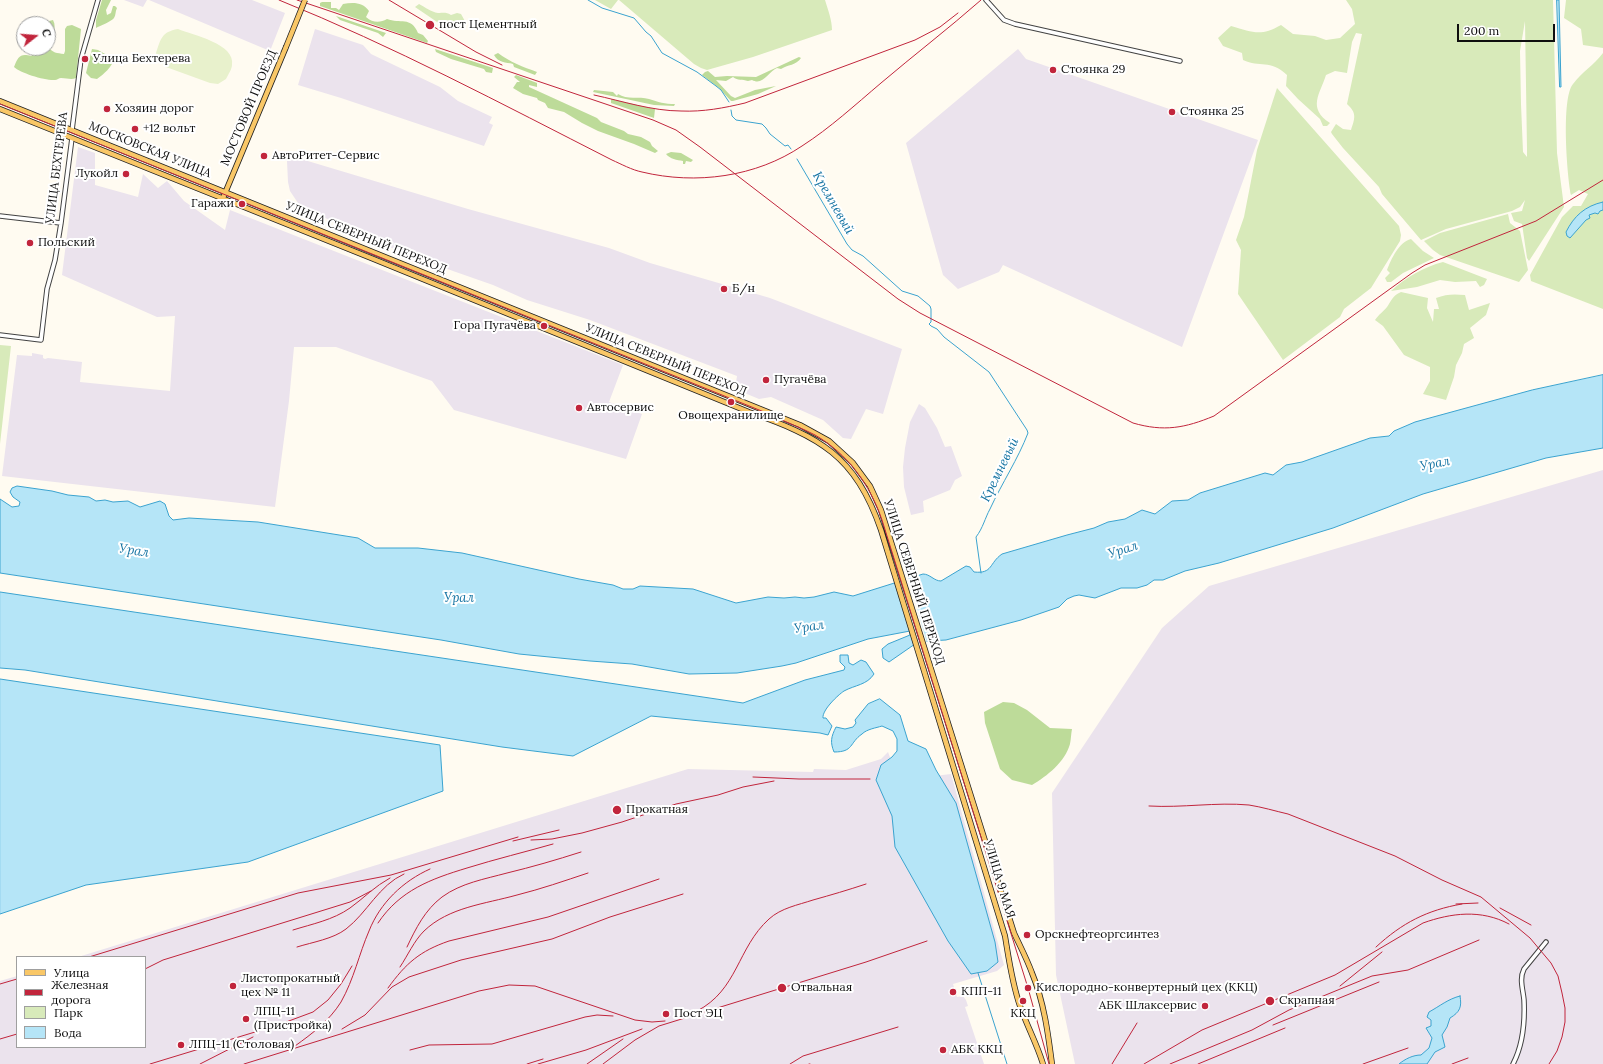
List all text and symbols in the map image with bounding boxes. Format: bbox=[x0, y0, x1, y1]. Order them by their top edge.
north arrow bbox=[16, 16, 56, 56]
scale bar bbox=[1459, 16, 1557, 42]
place label: пост Цементный bbox=[439, 18, 537, 32]
marker: пост Цементный bbox=[424, 19, 436, 31]
text: 200 m bbox=[1464, 23, 1499, 38]
text: С bbox=[39, 27, 54, 38]
street label: МОСТОВОЙ ПРОЕЗД bbox=[218, 48, 280, 168]
place label: Улица Бехтерева bbox=[93, 52, 191, 66]
marker: Улица Бехтерева bbox=[80, 54, 90, 64]
place label: Стоянка 29 bbox=[1061, 63, 1126, 77]
marker: Стоянка 29 bbox=[1048, 65, 1058, 75]
place label: Хозяин дорог bbox=[115, 102, 194, 116]
marker: Хозяин дорог bbox=[102, 104, 112, 114]
place label: Стоянка 25 bbox=[1180, 105, 1244, 119]
marker: Стоянка 25 bbox=[1167, 107, 1177, 117]
street label: УЛИЦА БЕХТЕРЕВА bbox=[43, 111, 71, 225]
street label: МОСКОВСКАЯ УЛИЦА bbox=[87, 119, 213, 181]
place label: +12 вольт bbox=[143, 122, 195, 136]
marker: +12 вольт bbox=[130, 124, 140, 134]
place label: АвтоРитет-Сервис bbox=[272, 149, 380, 163]
marker: АвтоРитет-Сервис bbox=[259, 151, 269, 161]
place label: Лукойл bbox=[75, 167, 118, 181]
marker: Лукойл bbox=[121, 169, 131, 179]
water label: Кремневый bbox=[809, 169, 857, 237]
place label: Гаражи bbox=[191, 197, 234, 211]
marker: Гаражи bbox=[237, 199, 247, 209]
street label: УЛИЦА СЕВЕРНЫЙ ПЕРЕХОД bbox=[283, 199, 449, 277]
place label: Польский bbox=[38, 236, 95, 250]
marker: Польский bbox=[25, 238, 35, 248]
place label: Б/н bbox=[732, 282, 755, 296]
marker: Б/н bbox=[719, 284, 729, 294]
place label: Гора Пугачёва bbox=[454, 319, 536, 333]
marker: Гора Пугачёва bbox=[539, 321, 549, 331]
street label: УЛИЦА СЕВЕРНЫЙ ПЕРЕХОД bbox=[583, 321, 749, 399]
place label: Пугачёва bbox=[774, 373, 826, 387]
marker: Пугачёва bbox=[761, 375, 771, 385]
marker: Овощехранилище bbox=[726, 397, 736, 407]
place label: Автосервис bbox=[587, 401, 654, 415]
marker: Автосервис bbox=[574, 403, 584, 413]
place label: Овощехранилище bbox=[678, 409, 784, 423]
water label: Кремневый bbox=[978, 435, 1022, 505]
water label: Урал bbox=[1419, 453, 1451, 475]
street label: УЛИЦА СЕВЕРНЫЙ ПЕРЕХОД bbox=[880, 498, 948, 666]
water label: Урал bbox=[1106, 538, 1140, 562]
water label: Урал bbox=[118, 541, 150, 561]
water label: Урал bbox=[444, 590, 474, 606]
water label: Урал bbox=[793, 617, 825, 637]
place label: Прокатная bbox=[626, 803, 688, 817]
marker: Прокатная bbox=[611, 804, 623, 816]
street label: УЛИЦА 9 МАЯ bbox=[980, 838, 1018, 920]
place label: Орскнефтеоргсинтез bbox=[1035, 928, 1159, 942]
marker: Орскнефтеоргсинтез bbox=[1022, 930, 1032, 940]
legend bbox=[16, 956, 146, 1048]
text: Улица bbox=[54, 965, 90, 980]
place label: Листопрокатный цех № 11 bbox=[241, 972, 340, 1000]
text: Железная дорога bbox=[51, 977, 109, 1007]
marker: Листопрокатный цех № 11 bbox=[228, 981, 238, 991]
place label: Отвальная bbox=[791, 981, 852, 995]
place label: Кислородно-конвертерный цех (ККЦ) bbox=[1036, 981, 1257, 995]
marker: Отвальная bbox=[776, 982, 788, 994]
marker: Кислородно-конвертерный цех (ККЦ) bbox=[1023, 983, 1033, 993]
place label: КПП-11 bbox=[961, 985, 1002, 999]
marker: КПП-11 bbox=[948, 987, 958, 997]
place label: Скрапная bbox=[1279, 994, 1335, 1008]
marker: Скрапная bbox=[1264, 995, 1276, 1007]
marker: ККЦ bbox=[1018, 996, 1028, 1006]
place label: АБК Шлаксервис bbox=[1099, 999, 1197, 1013]
marker: АБК Шлаксервис bbox=[1200, 1001, 1210, 1011]
text: Парк bbox=[54, 1005, 83, 1020]
place label: ЛПЦ-11 (Пристройка) bbox=[254, 1005, 332, 1033]
place label: Пост ЭЦ bbox=[674, 1007, 723, 1021]
place label: ККЦ bbox=[1010, 1007, 1036, 1021]
marker: Пост ЭЦ bbox=[661, 1009, 671, 1019]
marker: ЛПЦ-11 (Пристройка) bbox=[241, 1014, 251, 1024]
text: Вода bbox=[54, 1025, 82, 1040]
place label: ЛПЦ-11 (Столовая) bbox=[189, 1038, 294, 1052]
marker: ЛПЦ-11 (Столовая) bbox=[176, 1040, 186, 1050]
place label: АБК ККЦ bbox=[951, 1043, 1003, 1057]
marker: АБК ККЦ bbox=[938, 1045, 948, 1055]

